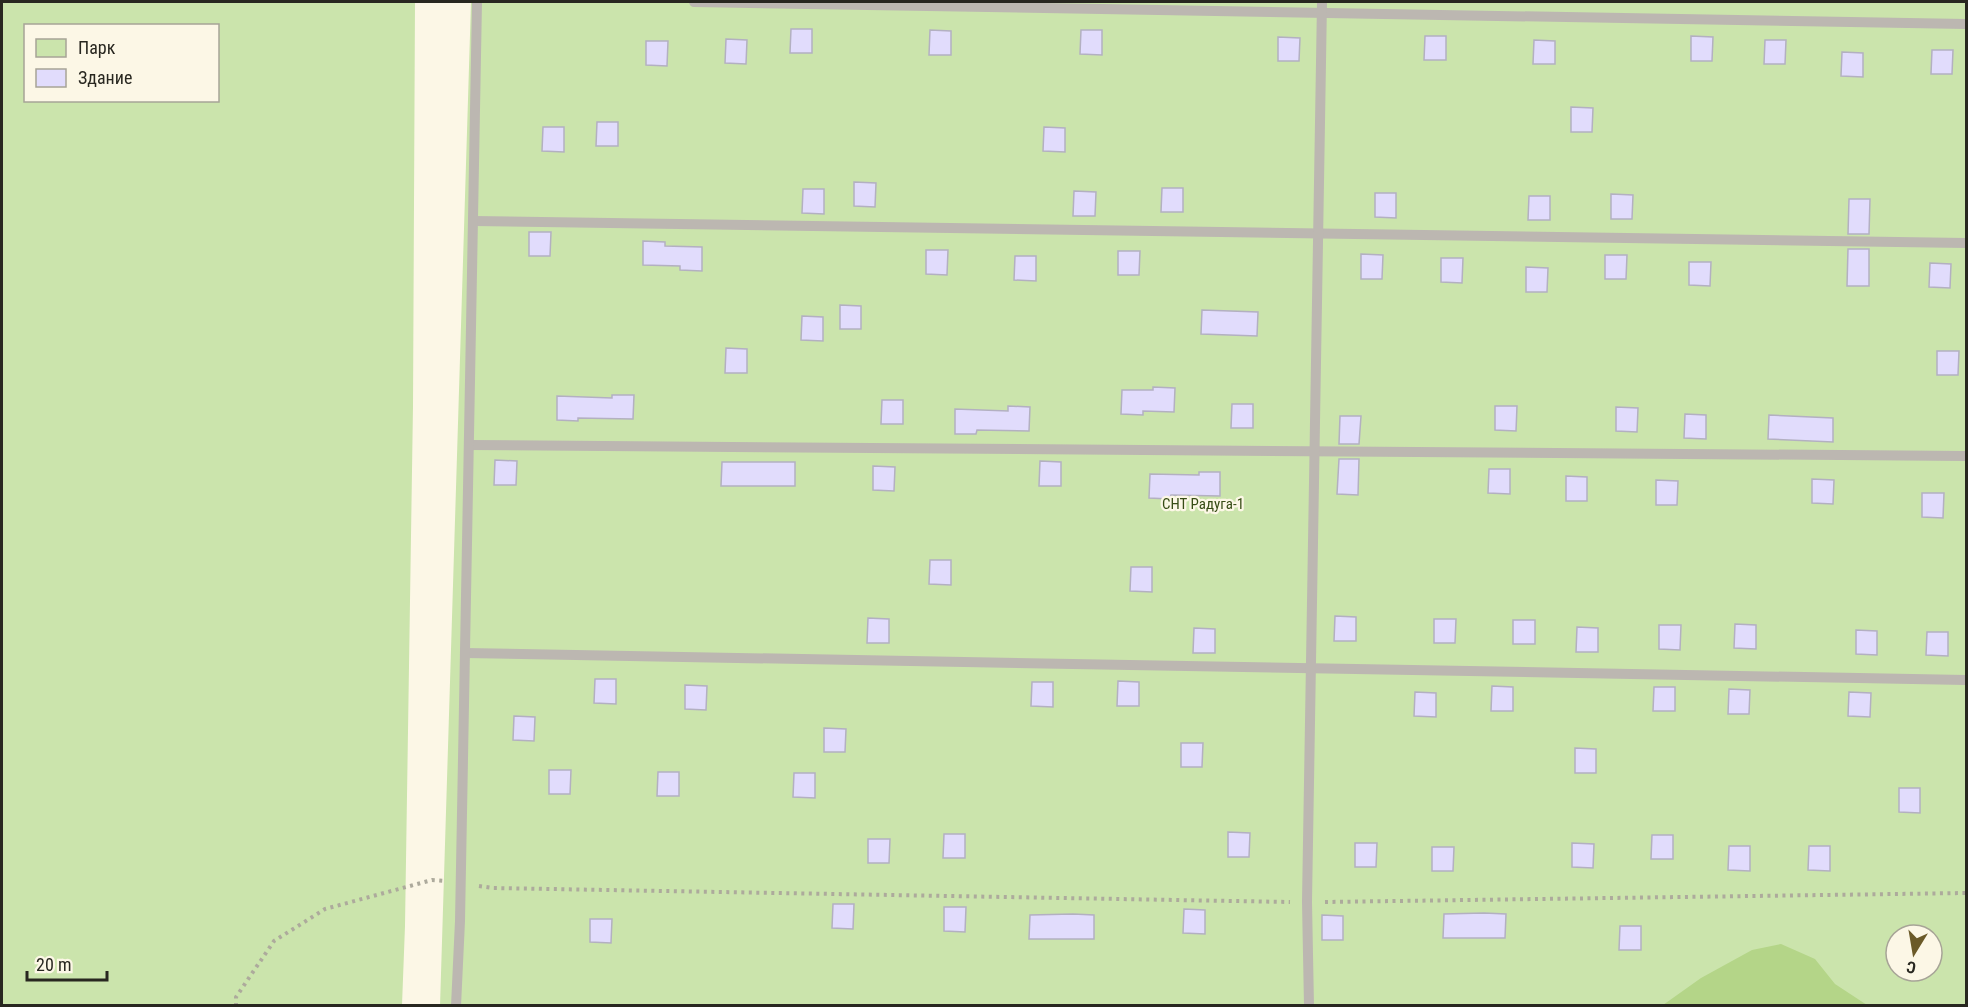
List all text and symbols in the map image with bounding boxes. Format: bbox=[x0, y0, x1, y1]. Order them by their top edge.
legend bbox=[24, 24, 219, 102]
text: Парк bbox=[78, 37, 116, 58]
text: Здание bbox=[78, 67, 132, 88]
park label: СНТ Радуга-1 bbox=[1162, 495, 1244, 513]
north arrow bbox=[1884, 923, 1944, 983]
scale bar bbox=[27, 944, 106, 982]
text: 20 m bbox=[36, 954, 71, 975]
text: С bbox=[1905, 957, 1918, 977]

